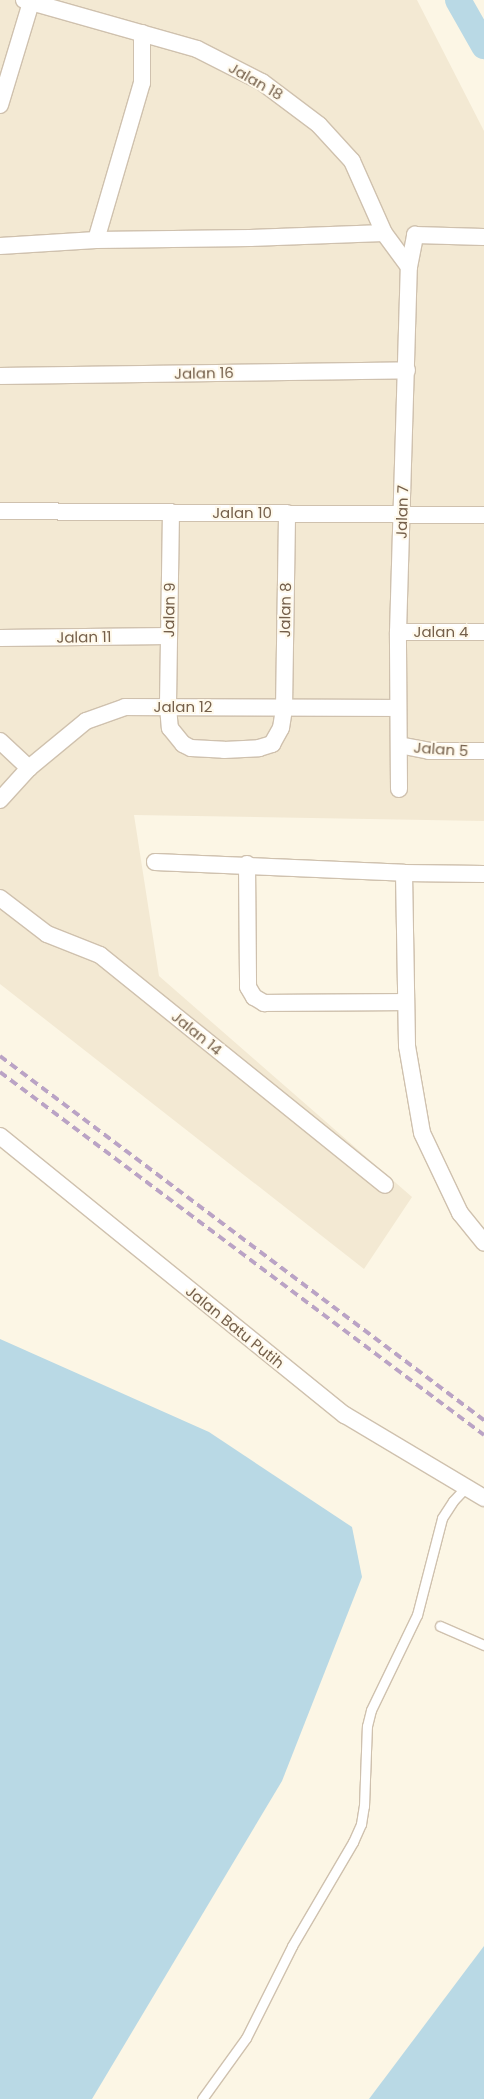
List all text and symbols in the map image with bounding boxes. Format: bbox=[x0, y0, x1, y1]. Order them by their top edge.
street label: Jalan 18 bbox=[226, 58, 286, 104]
street label: Jalan 16 bbox=[174, 363, 234, 383]
street label: Jalan 7 bbox=[392, 485, 412, 539]
street label: Jalan 10 bbox=[212, 504, 272, 522]
street label: Jalan 9 bbox=[160, 582, 178, 638]
street label: Jalan 8 bbox=[276, 582, 294, 638]
street label: Jalan 4 bbox=[414, 623, 468, 641]
street label: Jalan 11 bbox=[56, 628, 112, 646]
street label: Jalan 12 bbox=[154, 698, 212, 716]
street label: Jalan 5 bbox=[413, 738, 469, 760]
street label: Jalan 14 bbox=[168, 1007, 226, 1059]
street label: Jalan Batu Putih bbox=[182, 1282, 288, 1372]

